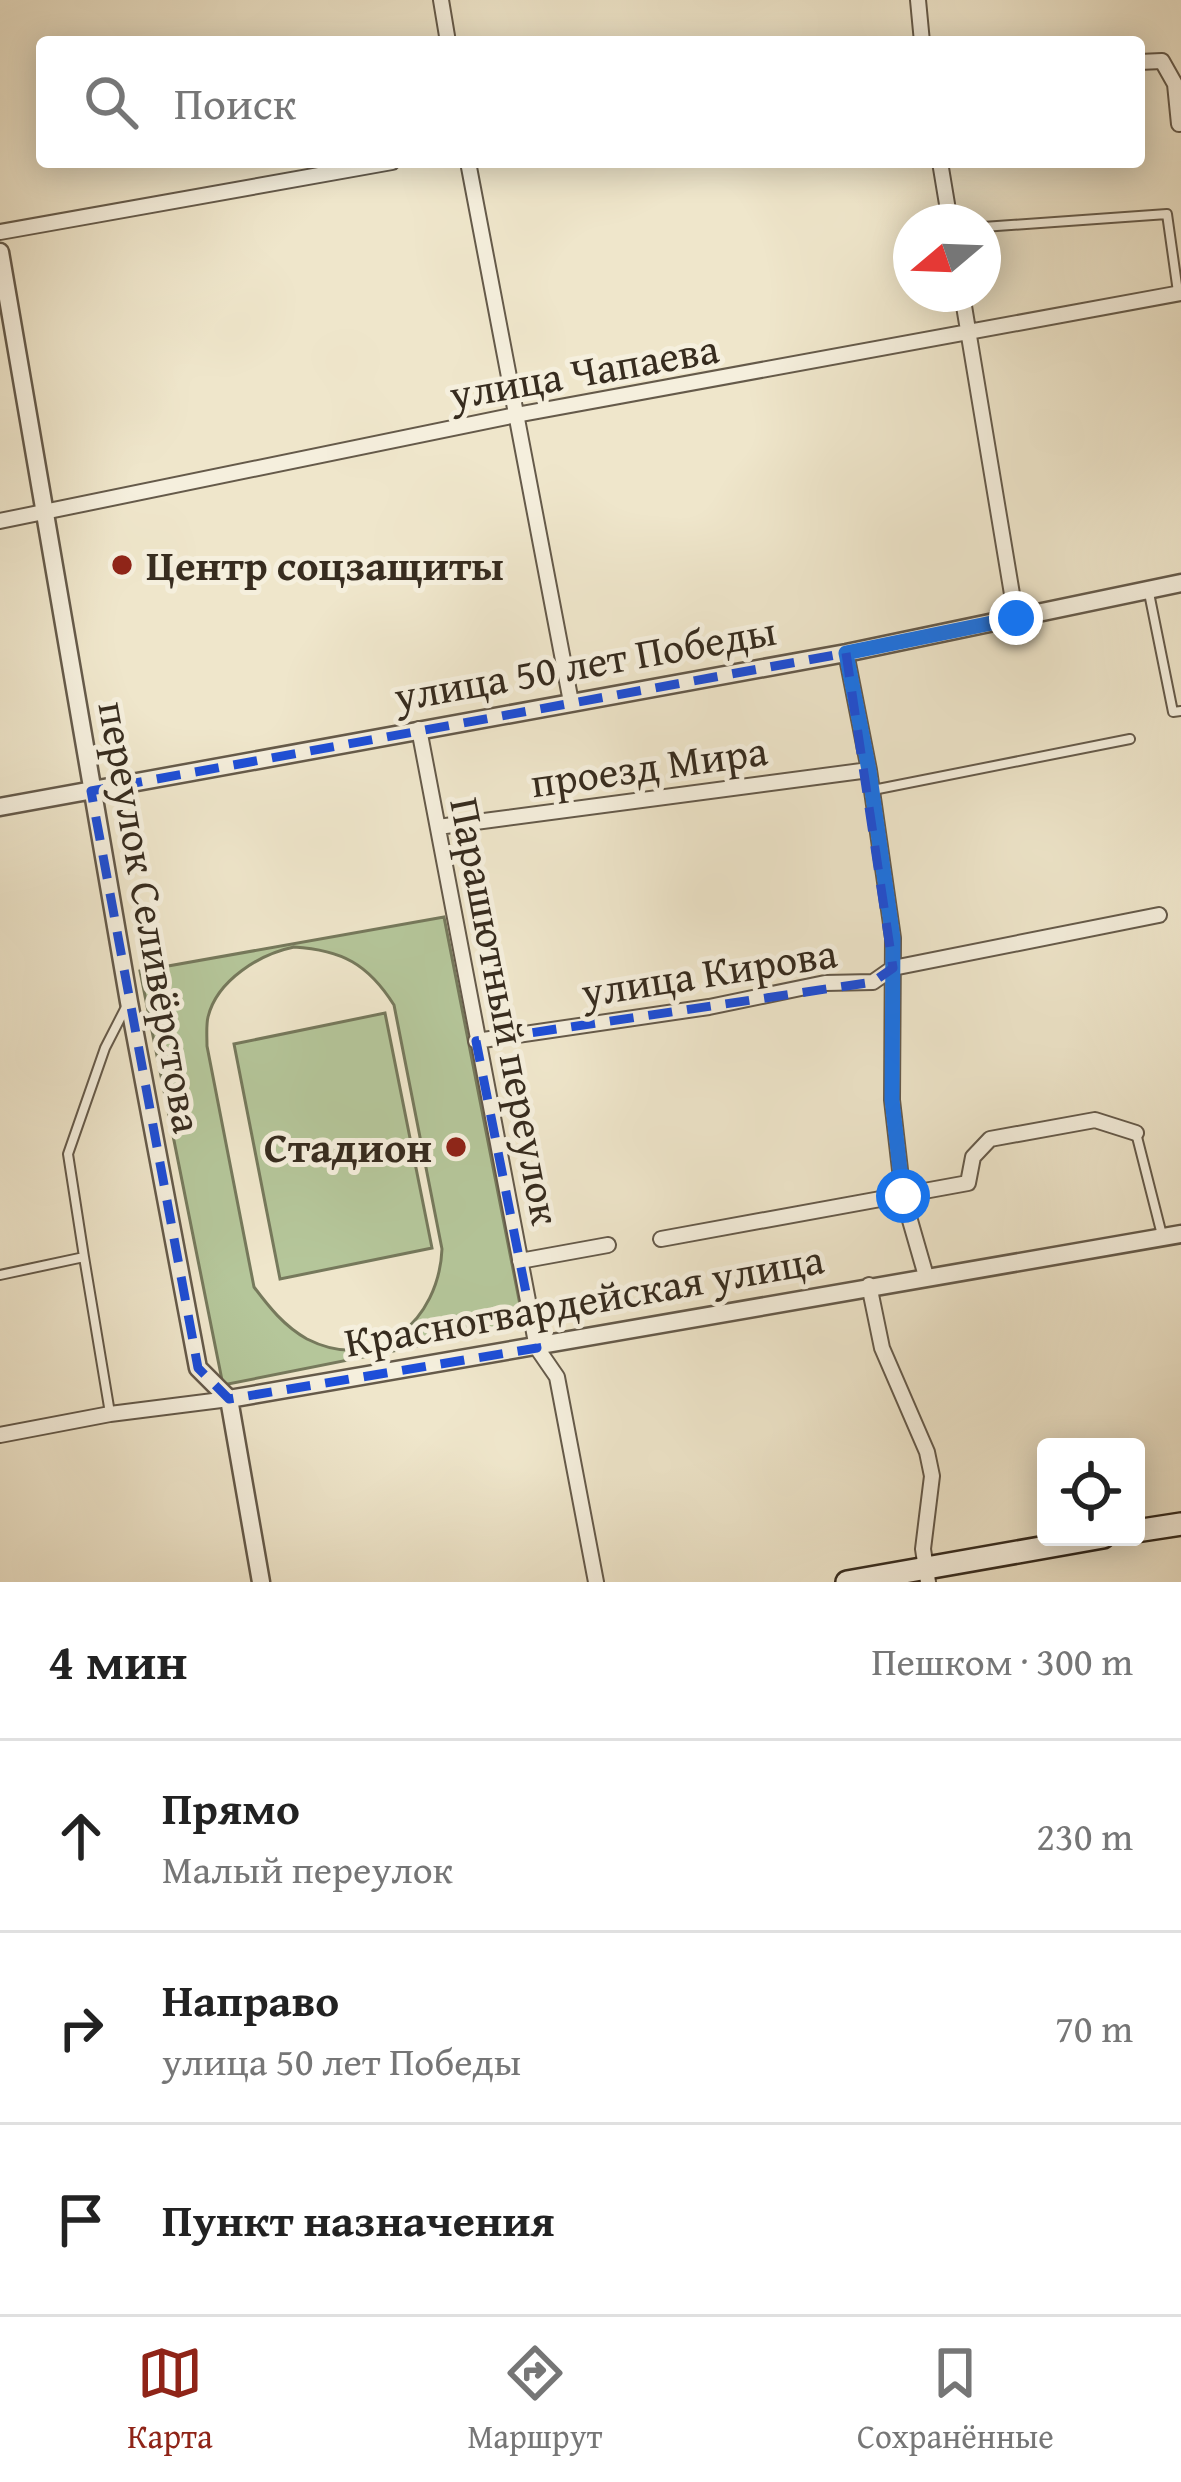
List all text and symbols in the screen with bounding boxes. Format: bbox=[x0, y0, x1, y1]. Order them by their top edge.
search box bbox=[36, 36, 1145, 168]
icon: search bbox=[78, 69, 144, 135]
text: Поиск bbox=[174, 70, 296, 135]
north arrow bbox=[893, 204, 1001, 312]
street label: улица Чапаева bbox=[444, 317, 723, 424]
place label: Центр соцзащиты bbox=[146, 534, 504, 595]
marker: Центр соцзащиты bbox=[109, 552, 135, 578]
route end bbox=[989, 591, 1043, 645]
street label: улица 50 лет Победы bbox=[388, 599, 781, 726]
street label: переулок Селивёрстова bbox=[83, 696, 219, 1138]
street label: проезд Мира bbox=[527, 719, 771, 812]
street label: Парашютный переулок bbox=[435, 792, 578, 1230]
street label: улица Кирова bbox=[576, 921, 841, 1022]
place label: Стадион bbox=[264, 1116, 432, 1177]
marker: Стадион bbox=[443, 1134, 469, 1160]
route start bbox=[876, 1169, 930, 1223]
street label: Красногвардейская улица bbox=[339, 1227, 828, 1372]
map controls bbox=[1037, 1438, 1145, 1546]
button: locate bbox=[1037, 1438, 1145, 1546]
text: 4 мин bbox=[48, 1623, 187, 1698]
text: Пешком · 300 m bbox=[871, 1632, 1133, 1689]
text: Прямо bbox=[162, 1775, 300, 1840]
icon: ahead bbox=[48, 1803, 114, 1869]
text: 230 m bbox=[1036, 1807, 1133, 1864]
text: Малый переулок bbox=[162, 1840, 453, 1897]
text: Направо bbox=[162, 1967, 339, 2032]
icon: right bbox=[48, 1995, 114, 2061]
text: 70 m bbox=[1055, 1999, 1133, 2056]
text: улица 50 лет Победы bbox=[162, 2032, 521, 2089]
icon: arrive bbox=[48, 2187, 114, 2253]
text: Пункт назначения bbox=[162, 2187, 555, 2252]
tab: Карта bbox=[127, 2340, 213, 2460]
tab: Маршрут bbox=[467, 2340, 602, 2460]
tab: Сохранённые bbox=[857, 2340, 1054, 2460]

